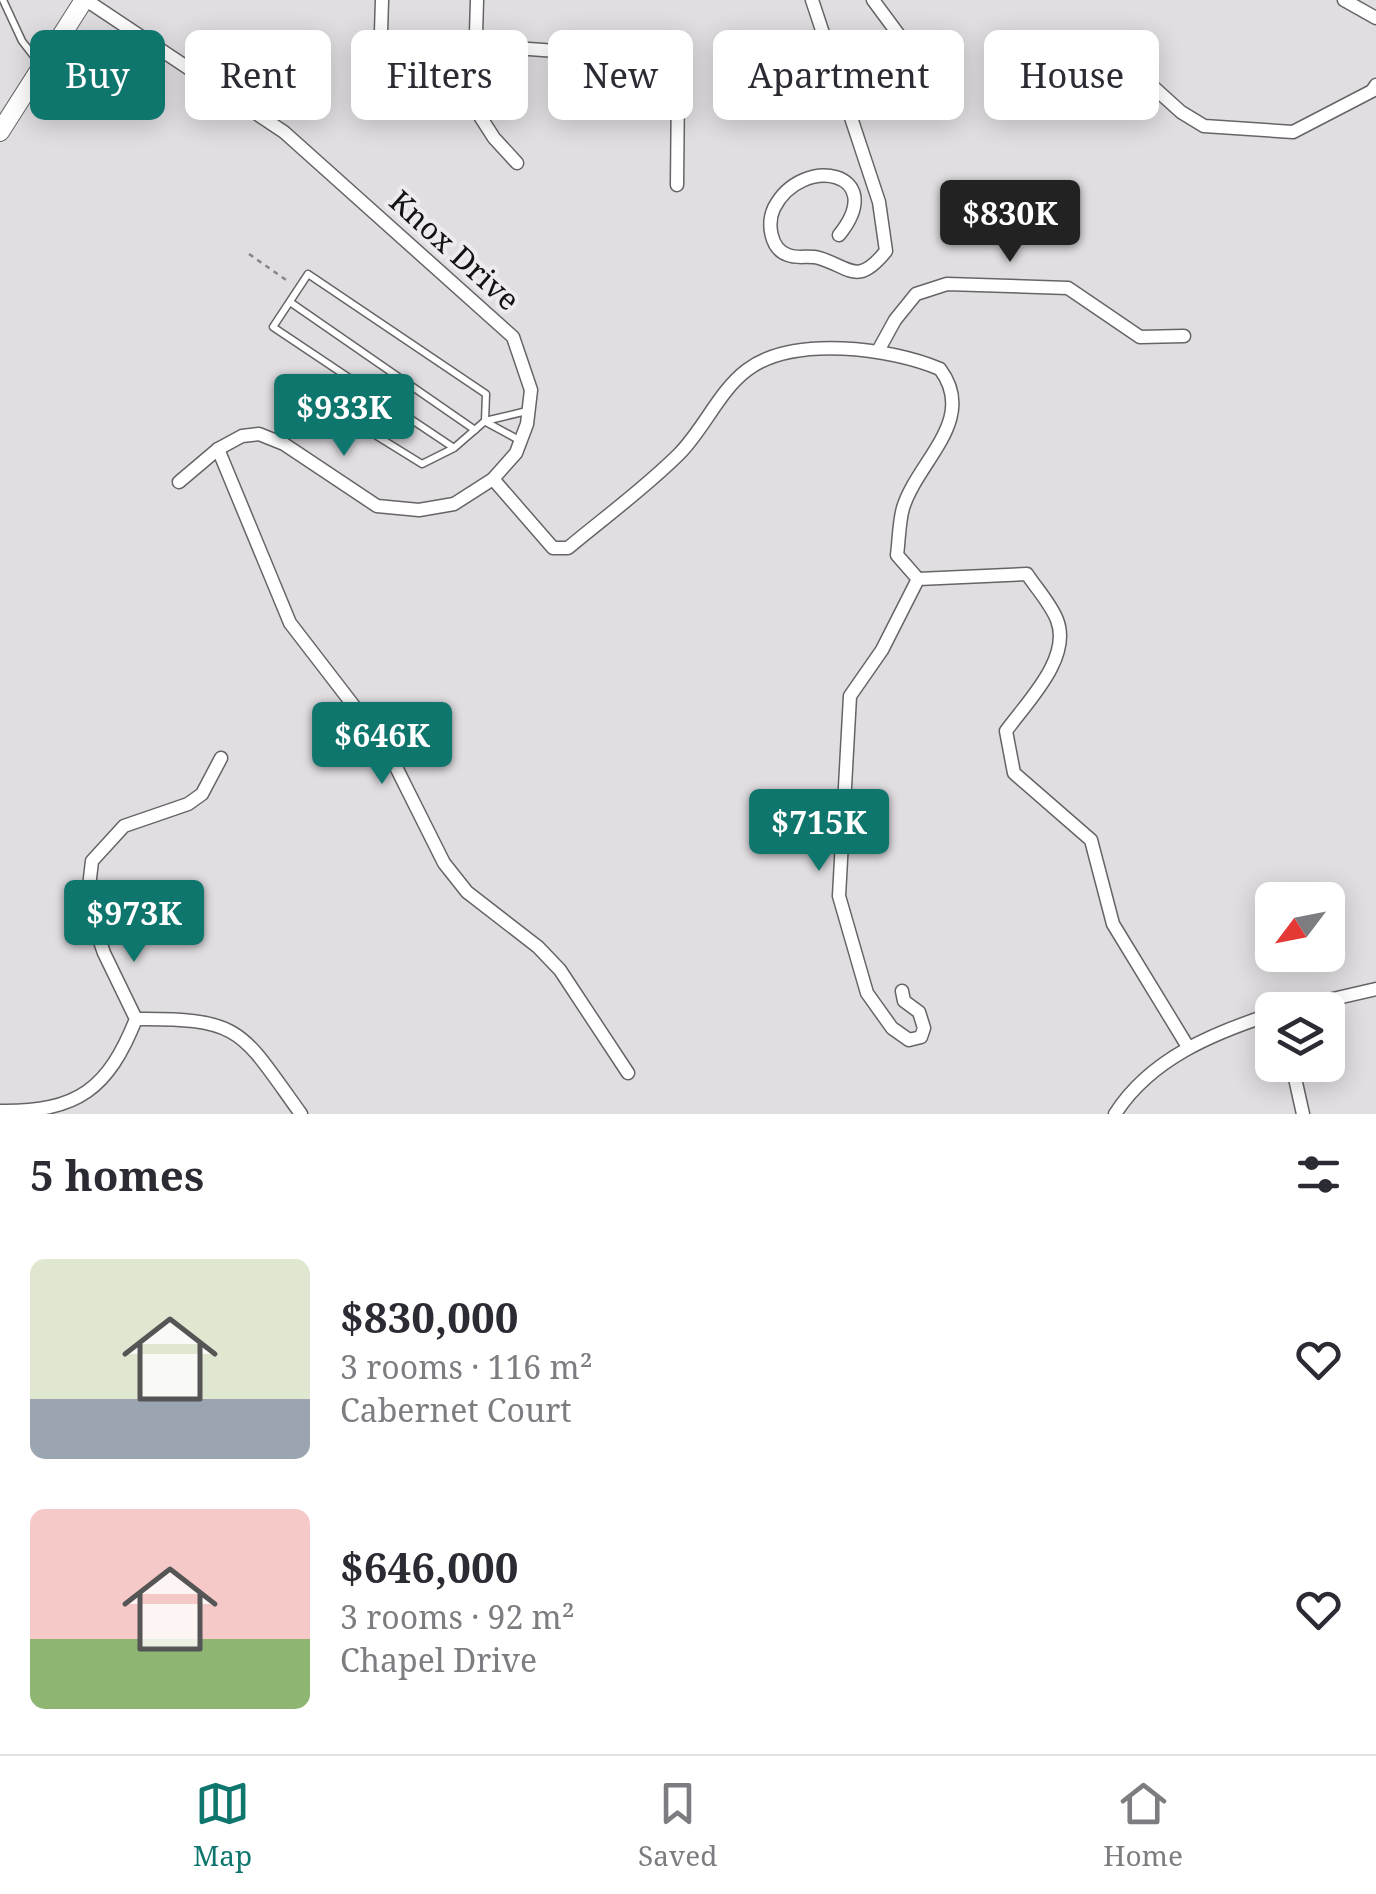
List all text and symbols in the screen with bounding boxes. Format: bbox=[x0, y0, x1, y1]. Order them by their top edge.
chip: Buy bbox=[30, 30, 165, 120]
chip: Rent bbox=[185, 30, 331, 120]
chip: Filters bbox=[351, 30, 528, 120]
chip: New bbox=[548, 30, 693, 120]
chip: Apartment bbox=[713, 30, 964, 120]
chip: House bbox=[984, 30, 1159, 120]
pin: $830K bbox=[940, 180, 1080, 265]
street label: Knox Drive bbox=[381, 181, 529, 319]
text: $830K bbox=[962, 191, 1058, 234]
pin: $933K bbox=[274, 374, 414, 459]
text: $933K bbox=[296, 385, 392, 428]
pin: $646K bbox=[312, 702, 452, 787]
text: $646K bbox=[334, 713, 430, 756]
pin: $715K bbox=[749, 789, 889, 874]
text: $715K bbox=[771, 800, 867, 843]
pin: $973K bbox=[64, 880, 204, 965]
north arrow bbox=[1255, 882, 1345, 972]
map controls bbox=[1255, 882, 1345, 1082]
text: $973K bbox=[86, 891, 182, 934]
button: layers bbox=[1255, 992, 1345, 1082]
text: 5 homes bbox=[30, 1146, 204, 1203]
icon: filters bbox=[1291, 1147, 1346, 1202]
text: $830,000 bbox=[340, 1288, 518, 1345]
icon: home bbox=[110, 1299, 230, 1419]
icon: heart bbox=[1291, 1332, 1346, 1387]
text: 3 rooms · 116 m² bbox=[340, 1345, 593, 1388]
text: Cabernet Court bbox=[340, 1388, 572, 1431]
text: $646,000 bbox=[340, 1538, 518, 1595]
icon: home bbox=[110, 1549, 230, 1669]
icon: heart bbox=[1291, 1582, 1346, 1637]
text: 3 rooms · 92 m² bbox=[340, 1595, 575, 1638]
text: Chapel Drive bbox=[340, 1638, 537, 1681]
tab: Map bbox=[193, 1776, 252, 1874]
tab: Saved bbox=[638, 1776, 717, 1874]
tab: Home bbox=[1103, 1776, 1183, 1874]

